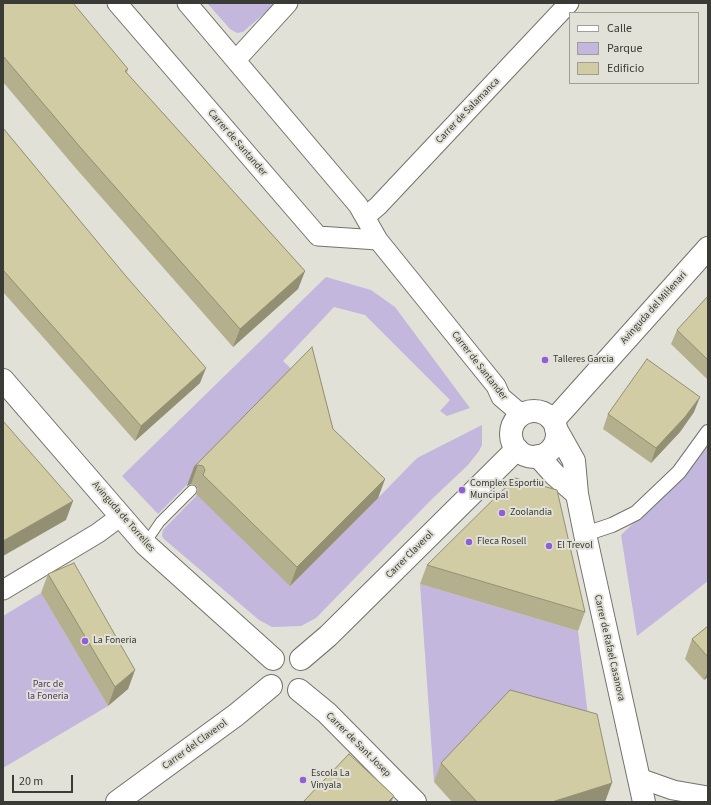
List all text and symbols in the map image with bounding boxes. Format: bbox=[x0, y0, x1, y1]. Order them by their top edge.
legend bbox=[569, 12, 699, 84]
text: Calle bbox=[607, 20, 632, 37]
text: Parque bbox=[607, 40, 643, 57]
text: Edificio bbox=[607, 60, 644, 77]
street label: Carrer de Salamanca bbox=[434, 76, 502, 146]
street label: Carrer de Santander bbox=[205, 107, 269, 179]
street label: Avinguda del Mil·lenari bbox=[618, 269, 690, 347]
street label: Carrer de Santander bbox=[448, 329, 510, 403]
place label: Talleres Garcia bbox=[553, 354, 614, 366]
marker: Talleres Garcia bbox=[540, 355, 550, 365]
place label: Complex Esportiu Muncipal bbox=[470, 478, 544, 502]
street label: Avinguda de Torrelles bbox=[89, 479, 157, 555]
marker: Complex Esportiu Muncipal bbox=[457, 485, 467, 495]
place label: Zoolandia bbox=[510, 507, 552, 519]
marker: Zoolandia bbox=[497, 508, 507, 518]
street label: Carrer Claverol bbox=[384, 529, 436, 581]
place label: Fleca Rosell bbox=[477, 536, 526, 548]
marker: Fleca Rosell bbox=[464, 537, 474, 547]
place label: El Trevol bbox=[557, 540, 593, 552]
marker: El Trevol bbox=[544, 541, 554, 551]
street label: Carrer de Rafael Casanova bbox=[591, 594, 627, 702]
place label: La Foneria bbox=[93, 635, 137, 647]
marker: La Foneria bbox=[80, 636, 90, 646]
park label: Parc de la Foneria bbox=[27, 679, 69, 702]
street label: Carrer de Sant Josep bbox=[323, 710, 393, 780]
street label: Carrer del Claverol bbox=[160, 717, 230, 773]
scale bar bbox=[14, 767, 75, 793]
place label: Escola La Vinyala bbox=[311, 768, 350, 792]
text: 20 m bbox=[19, 773, 43, 790]
marker: Escola La Vinyala bbox=[298, 775, 308, 785]

